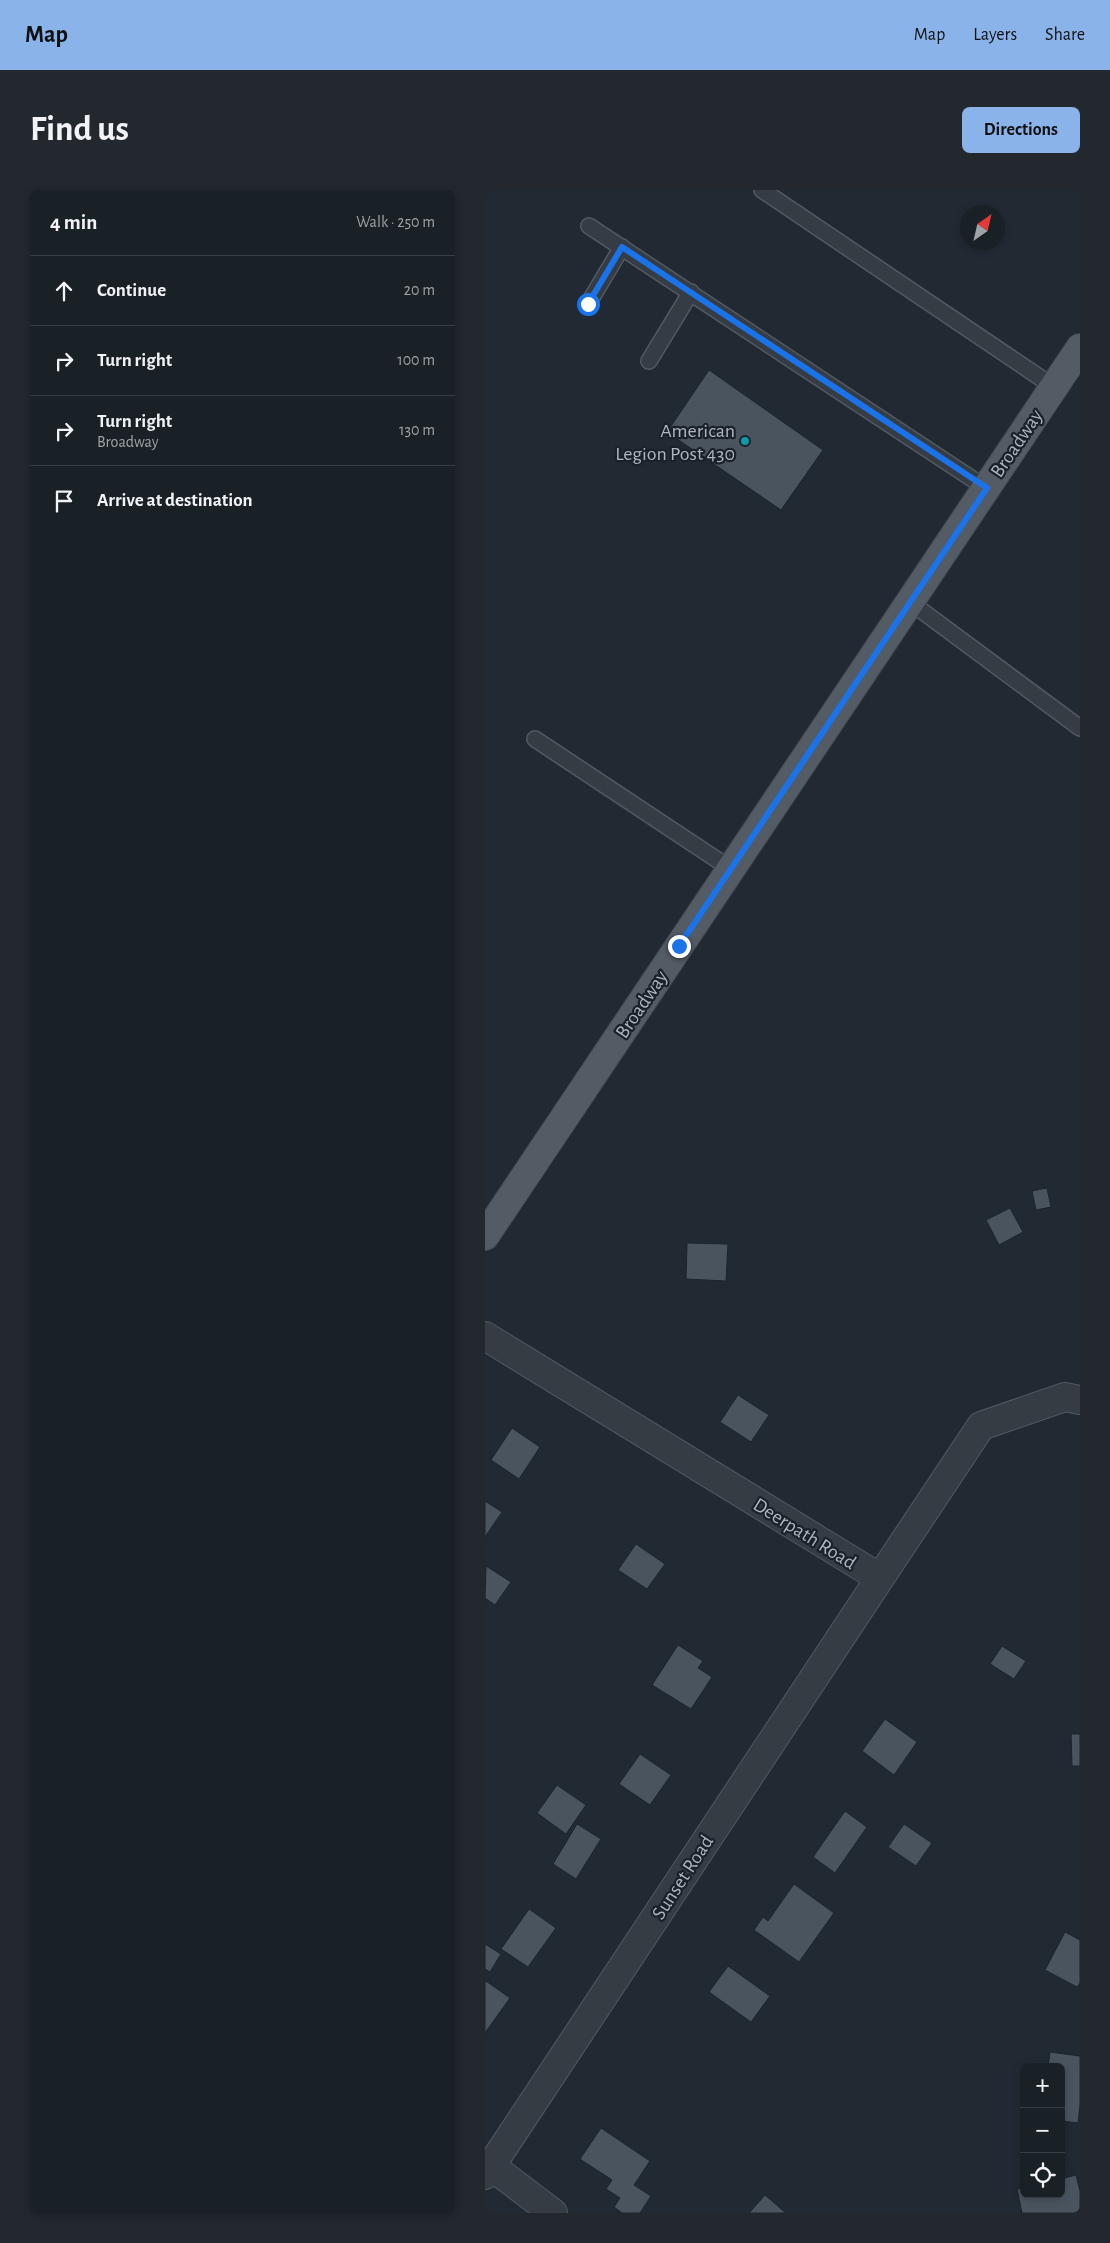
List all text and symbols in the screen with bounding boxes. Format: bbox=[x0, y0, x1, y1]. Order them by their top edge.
text: Map bbox=[25, 23, 68, 47]
text: Map bbox=[914, 26, 945, 44]
text: Layers bbox=[973, 26, 1017, 44]
text: Share bbox=[1045, 26, 1085, 44]
button: Directions bbox=[962, 107, 1080, 153]
text: Find us bbox=[30, 112, 129, 147]
north arrow bbox=[960, 205, 1005, 250]
text: 4 min bbox=[50, 212, 97, 233]
text: Walk · 250 m bbox=[356, 214, 435, 230]
icon: ahead bbox=[50, 277, 78, 305]
text: Continue bbox=[97, 281, 166, 300]
text: 20 m bbox=[404, 282, 435, 298]
route start bbox=[577, 293, 600, 316]
icon: right bbox=[50, 347, 78, 375]
text: Turn right bbox=[97, 351, 172, 370]
text: 100 m bbox=[397, 352, 435, 368]
street label: Broadway bbox=[987, 406, 1047, 481]
text: Turn right bbox=[97, 412, 172, 431]
icon: right bbox=[50, 417, 78, 445]
place label: American Legion Post 430 bbox=[615, 421, 735, 464]
text: 130 m bbox=[399, 422, 435, 438]
text: Broadway bbox=[97, 434, 159, 450]
marker: American Legion Post 430 bbox=[739, 435, 751, 447]
icon: arrive bbox=[50, 487, 78, 515]
text: Arrive at destination bbox=[97, 491, 253, 510]
route end bbox=[668, 935, 691, 958]
street label: Broadway bbox=[612, 967, 672, 1042]
street label: Deerpath Road bbox=[750, 1494, 859, 1573]
street label: Sunset Road bbox=[648, 1832, 717, 1923]
map controls bbox=[1020, 2063, 1065, 2198]
button: + bbox=[1020, 2063, 1065, 2108]
button: − bbox=[1020, 2108, 1065, 2153]
button: locate bbox=[1020, 2153, 1065, 2198]

